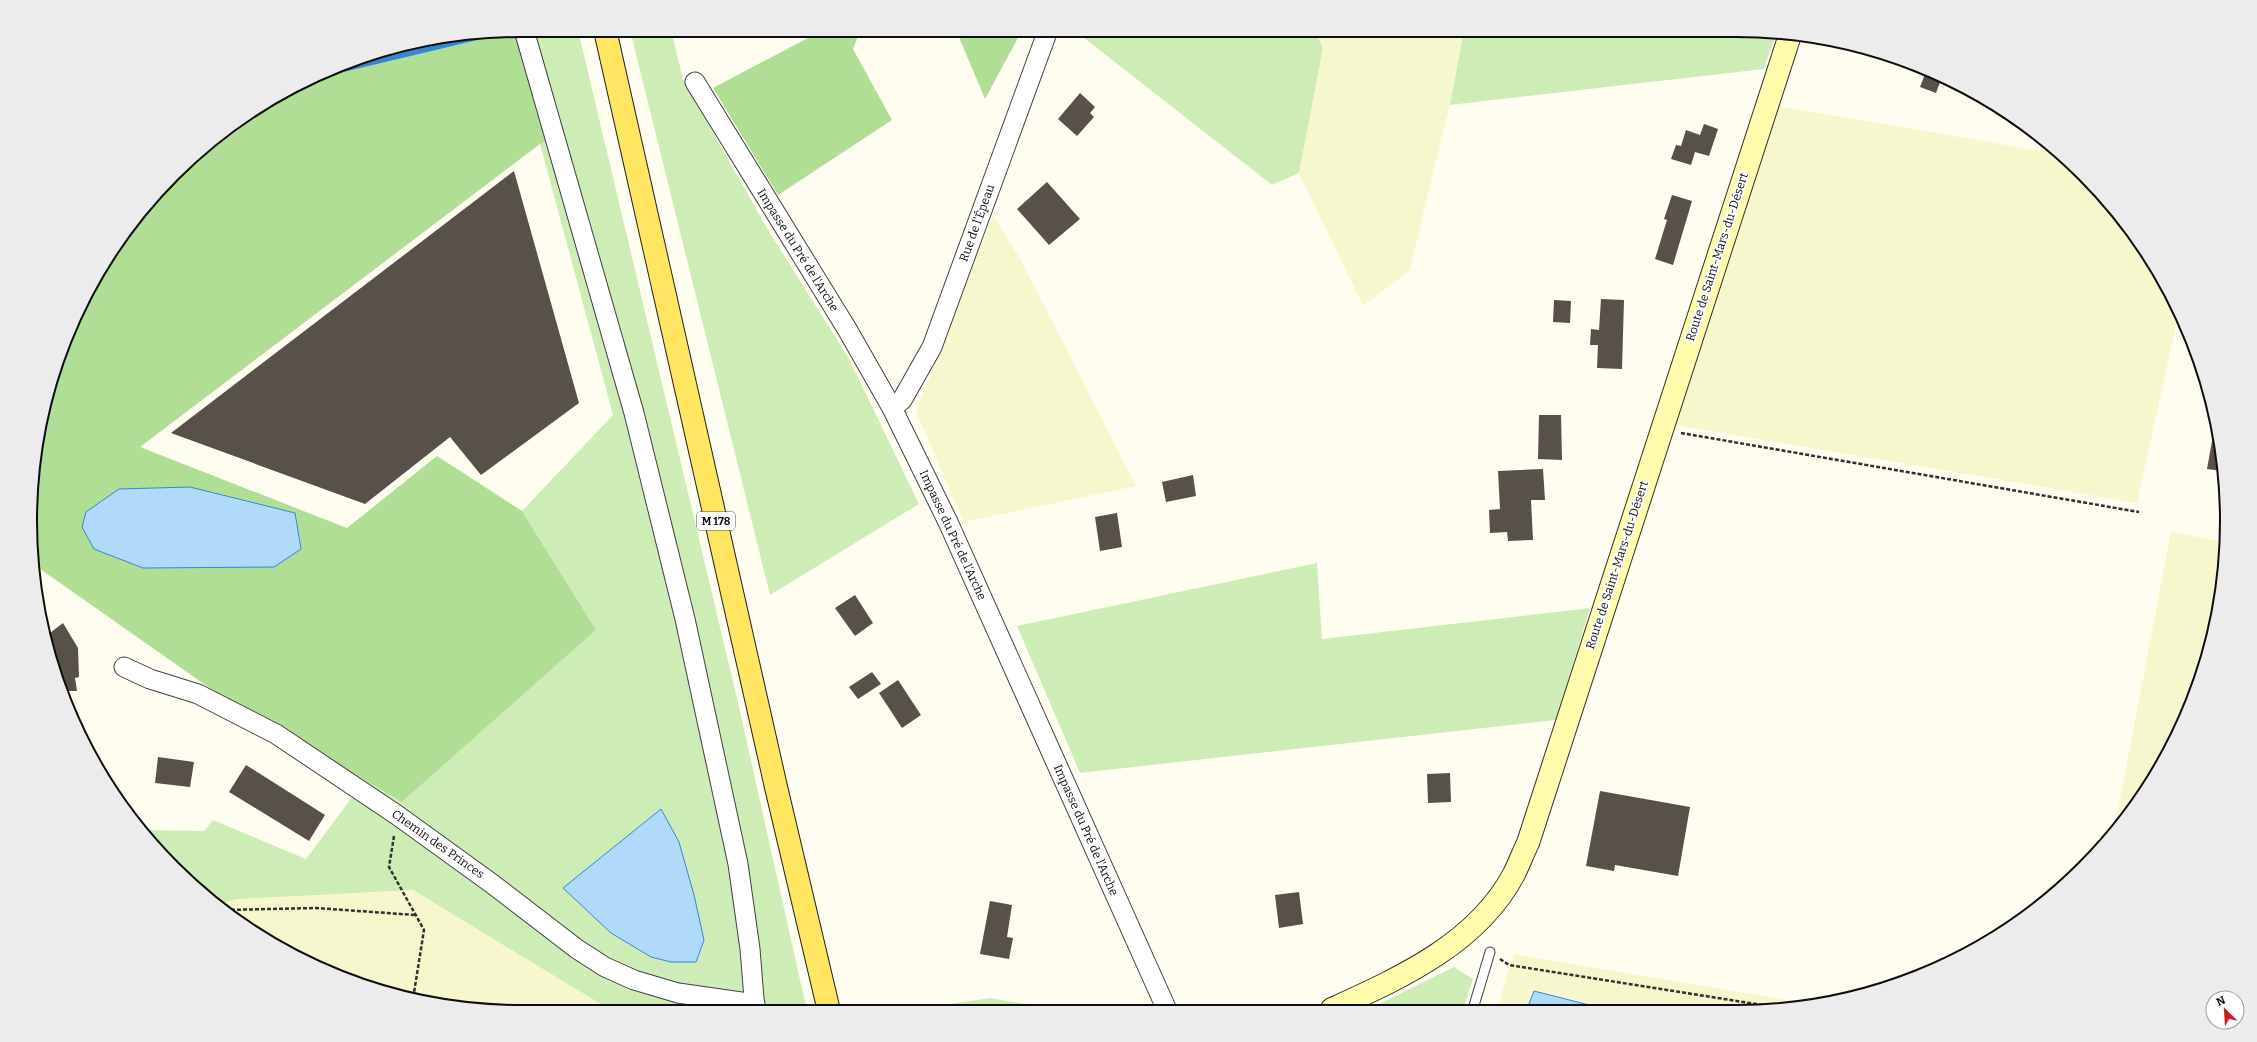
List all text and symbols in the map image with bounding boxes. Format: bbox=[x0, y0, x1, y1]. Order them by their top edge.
street label: Route de Saint-Mars-du-Désert bbox=[1683, 170, 1751, 343]
street label: Rue de l'Épeau bbox=[956, 182, 998, 264]
street label: Impasse du Pré de l'Arche bbox=[754, 186, 842, 314]
street label: Impasse du Pré de l'Arche bbox=[917, 468, 989, 602]
street label: Route de Saint-Mars-du-Désert bbox=[1583, 478, 1651, 651]
road number: M 178 bbox=[697, 512, 735, 530]
street label: Impasse du Pré de l'Arche bbox=[1051, 762, 1121, 898]
street label: Chemin des Princes bbox=[389, 807, 487, 881]
north arrow bbox=[2205, 990, 2245, 1030]
text: N bbox=[2214, 993, 2228, 1009]

